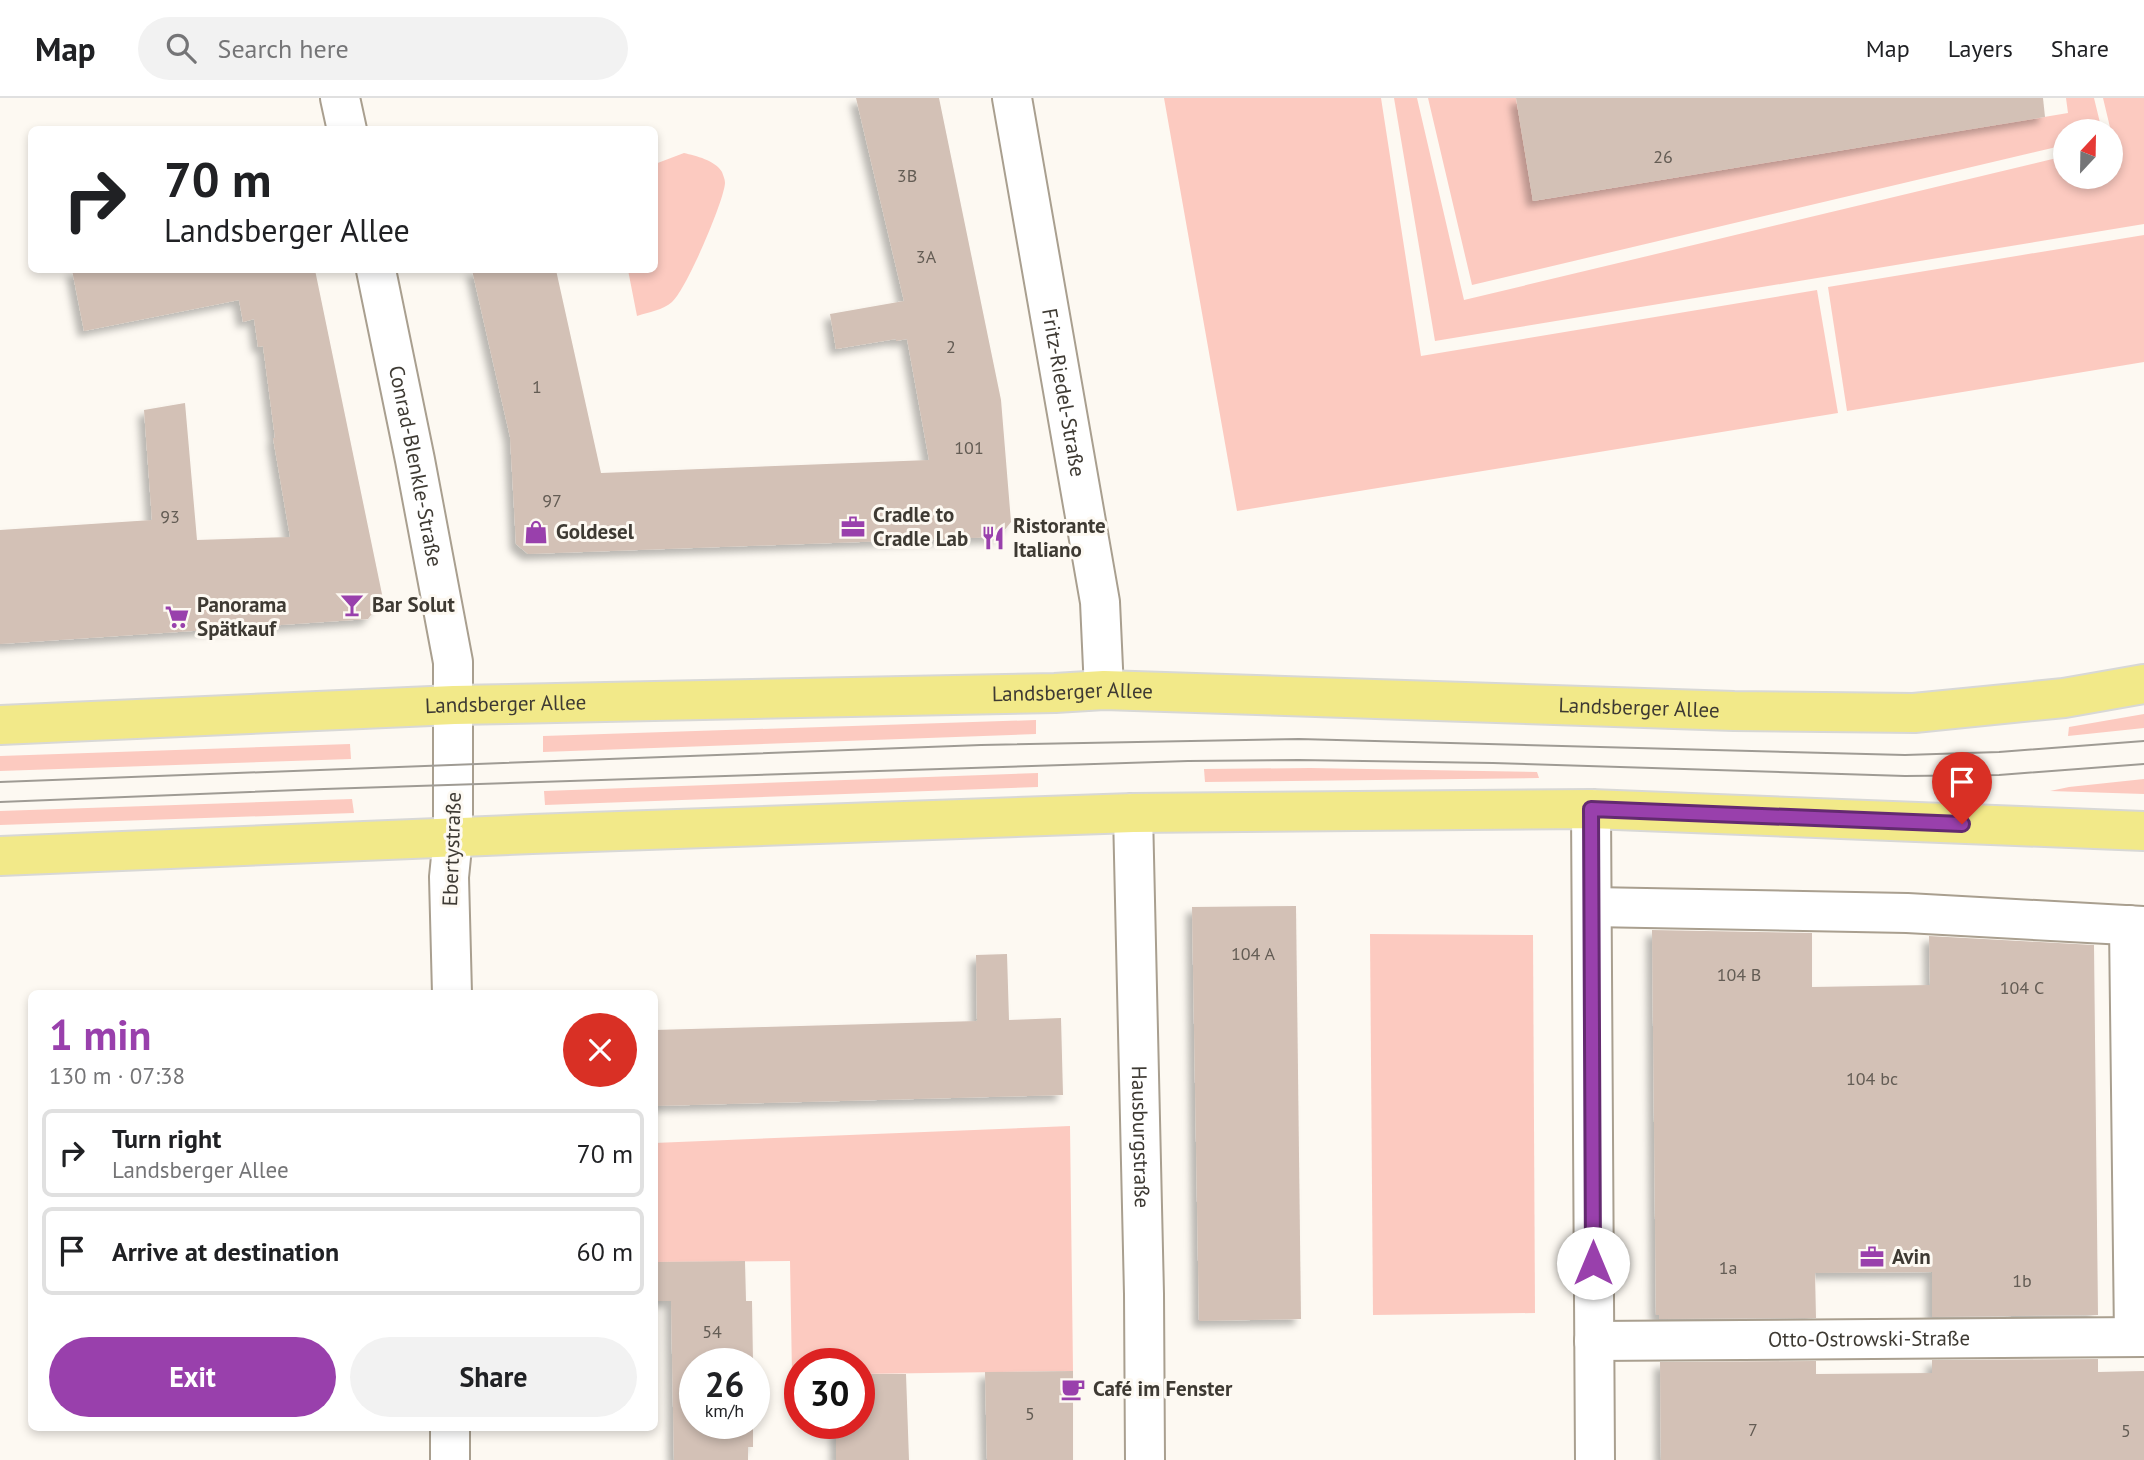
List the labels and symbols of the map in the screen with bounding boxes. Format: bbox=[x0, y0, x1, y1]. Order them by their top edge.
north arrow bbox=[2053, 119, 2123, 189]
house number: 26 bbox=[1653, 145, 1673, 168]
house number: 3B bbox=[897, 164, 917, 187]
house number: 3A bbox=[916, 245, 937, 268]
street label: Fritz-Riedel-Straße bbox=[1036, 306, 1092, 479]
house number: 2 bbox=[946, 335, 956, 358]
street label: Conrad-Blenkle-Straße bbox=[383, 363, 449, 569]
house number: 1 bbox=[532, 375, 542, 398]
house number: 101 bbox=[954, 436, 984, 459]
house number: 97 bbox=[542, 489, 562, 512]
place label: Cradle to Cradle Lab bbox=[873, 501, 968, 552]
house number: 93 bbox=[160, 505, 180, 528]
place label: Ristorante Italiano bbox=[1013, 512, 1106, 563]
office icon: Cradle to Cradle Lab bbox=[839, 513, 867, 541]
shop icon: Goldesel bbox=[522, 518, 550, 546]
place label: Goldesel bbox=[556, 518, 635, 545]
restaurant icon: Ristorante Italiano bbox=[979, 524, 1007, 552]
place label: Panorama Spätkauf bbox=[197, 591, 287, 642]
bar icon: Bar Solut bbox=[338, 591, 366, 619]
place label: Bar Solut bbox=[372, 591, 455, 618]
supermarket icon: Panorama Spätkauf bbox=[163, 603, 191, 631]
street label: Landsberger Allee bbox=[991, 676, 1153, 707]
street label: Landsberger Allee bbox=[424, 688, 586, 719]
street label: Landsberger Allee bbox=[1558, 691, 1720, 724]
pin bbox=[1932, 752, 1992, 824]
street label: Ebertystraße bbox=[436, 791, 467, 907]
house number: 104 A bbox=[1231, 942, 1276, 965]
house number: 104 B bbox=[1717, 963, 1761, 986]
house number: 104 C bbox=[2000, 976, 2044, 999]
street label: Hausburgstraße bbox=[1126, 1065, 1156, 1208]
house number: 104 bc bbox=[1846, 1067, 1898, 1090]
position arrow bbox=[1556, 1226, 1630, 1300]
office icon: Avin bbox=[1858, 1243, 1886, 1271]
place label: Avin bbox=[1892, 1243, 1931, 1270]
house number: 1a bbox=[1719, 1256, 1737, 1279]
house number: 1b bbox=[2012, 1269, 2032, 1292]
house number: 54 bbox=[702, 1320, 722, 1343]
street label: Otto-Ostrowski-Straße bbox=[1768, 1324, 1970, 1353]
speed limit sign: 30 bbox=[784, 1348, 875, 1439]
cafe icon: Café im Fenster bbox=[1059, 1375, 1087, 1403]
place label: Café im Fenster bbox=[1093, 1375, 1233, 1402]
house number: 5 bbox=[1025, 1402, 1035, 1425]
house number: 7 bbox=[1748, 1418, 1758, 1441]
house number: 5 bbox=[2121, 1419, 2131, 1442]

